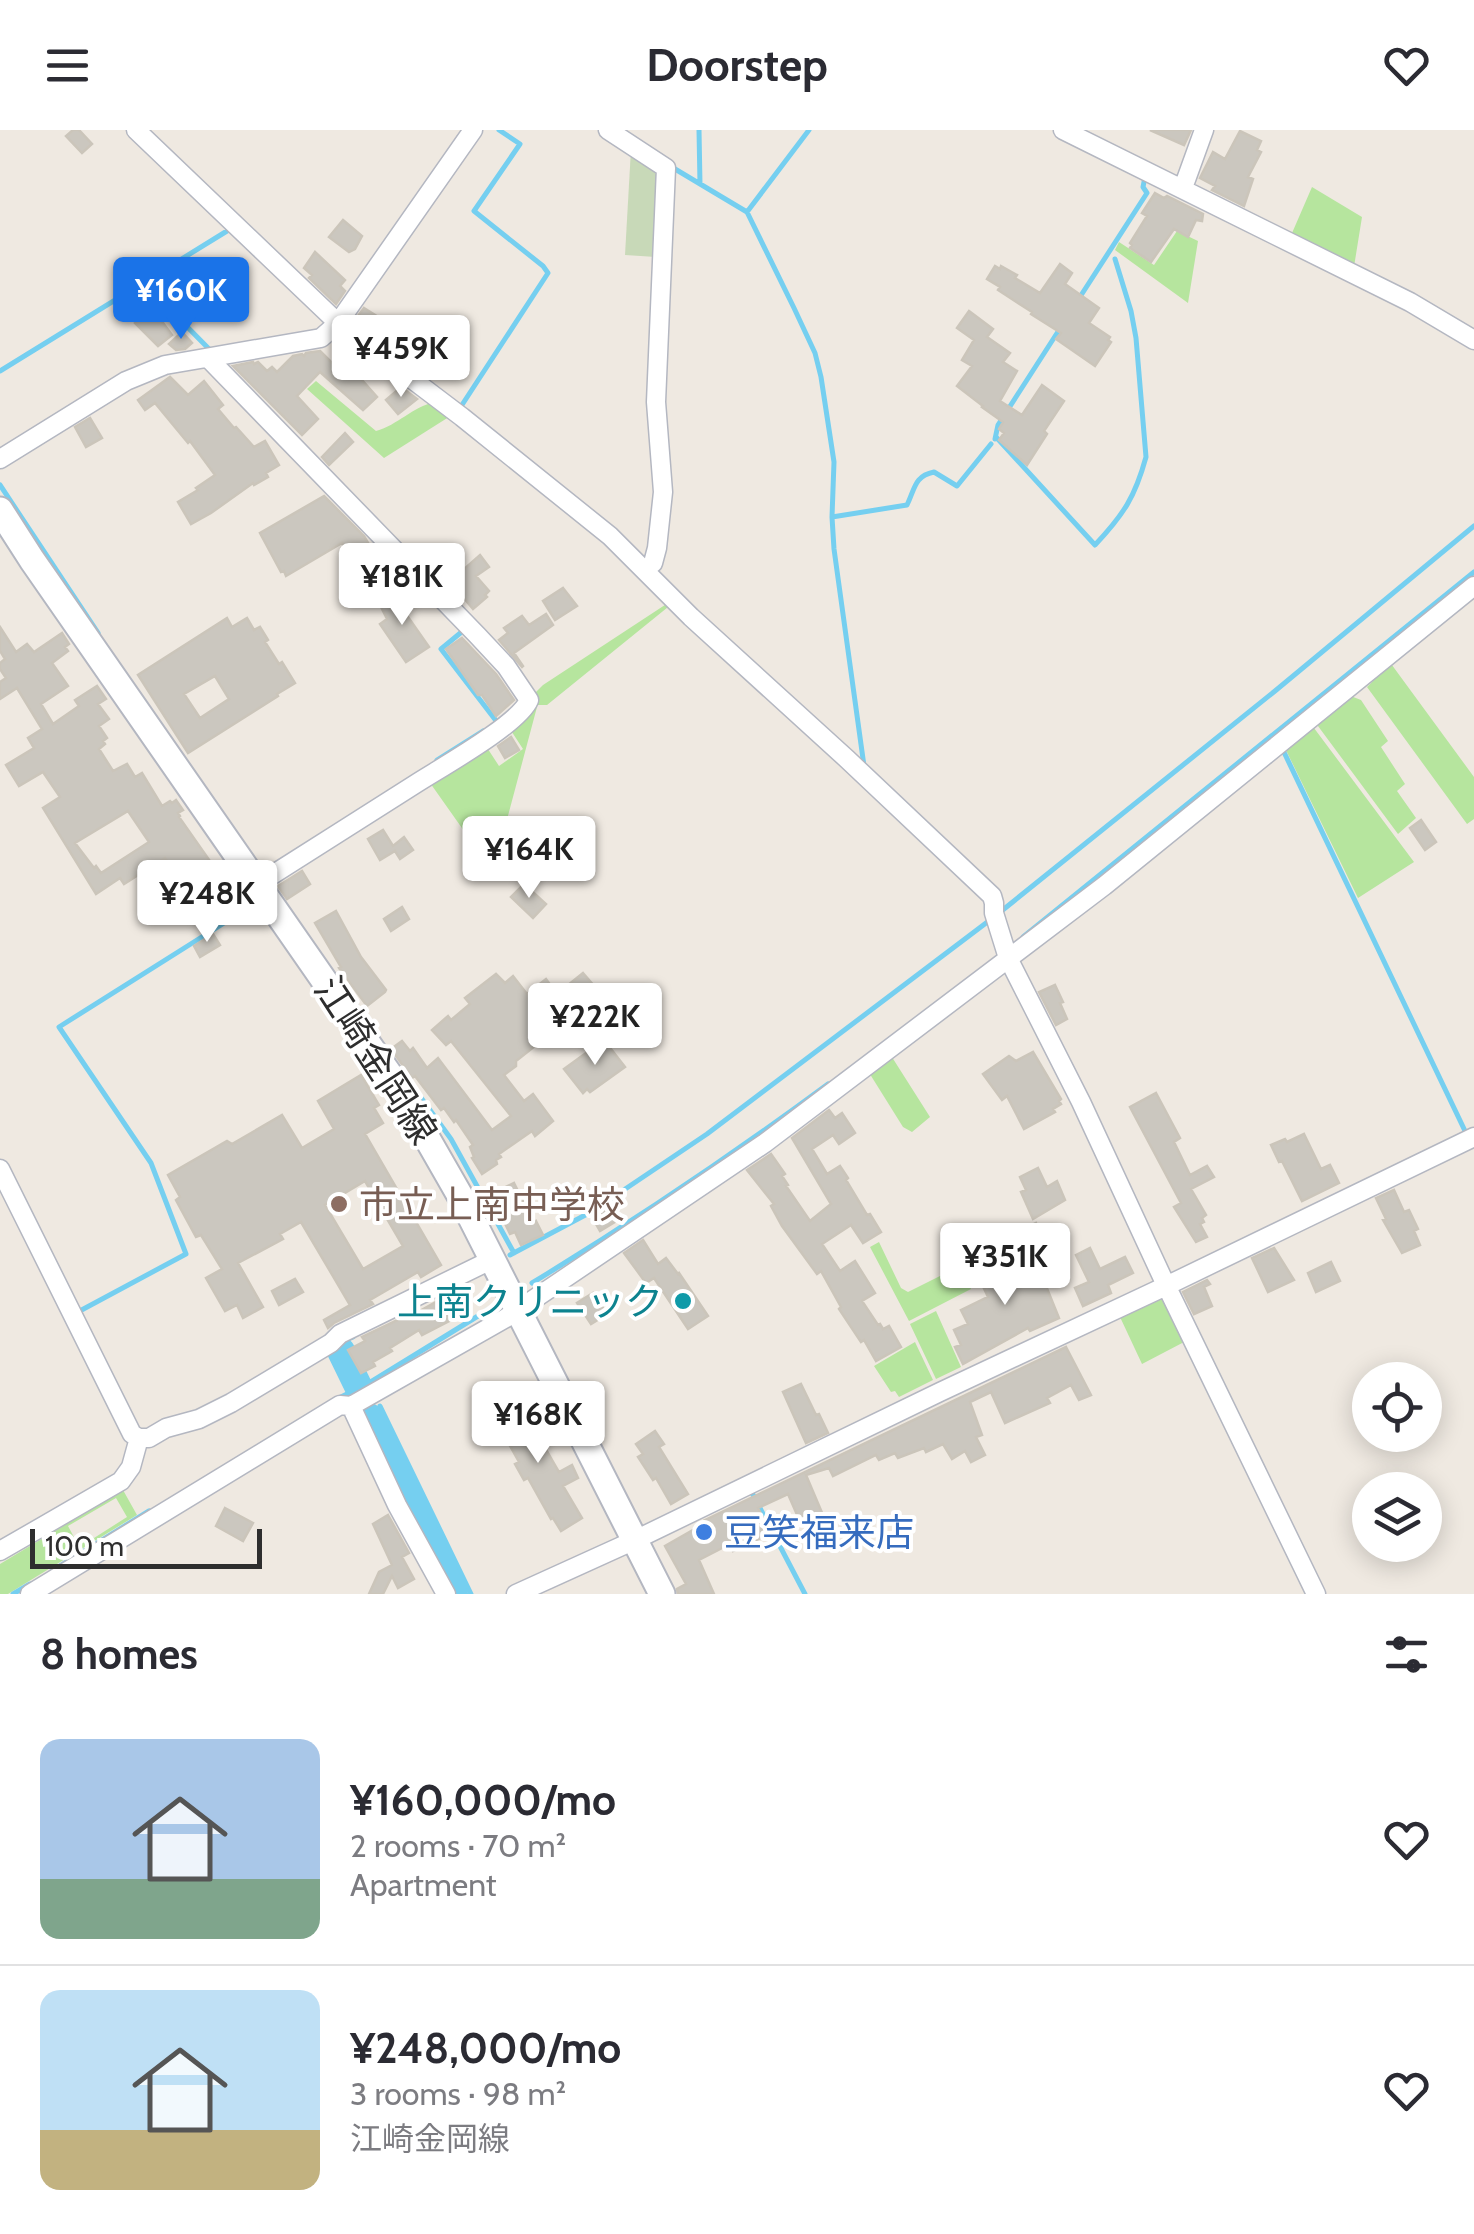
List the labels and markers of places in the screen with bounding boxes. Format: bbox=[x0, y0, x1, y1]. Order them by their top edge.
pin: ¥160K bbox=[111, 257, 251, 342]
pin: ¥459K bbox=[331, 315, 471, 400]
pin: ¥181K bbox=[332, 543, 472, 628]
pin: ¥164K bbox=[459, 816, 599, 901]
pin: ¥248K bbox=[137, 860, 277, 945]
pin: ¥222K bbox=[525, 983, 665, 1068]
place label: 市立上南中学校 bbox=[359, 1181, 625, 1228]
marker: 市立上南中学校 bbox=[328, 1193, 350, 1215]
pin: ¥351K bbox=[935, 1223, 1075, 1308]
place label: 上南クリニック bbox=[397, 1278, 663, 1325]
marker: 上南クリニック bbox=[672, 1290, 694, 1312]
pin: ¥168K bbox=[468, 1381, 608, 1466]
place label: 豆笑福来店 bbox=[724, 1509, 914, 1556]
marker: 豆笑福来店 bbox=[693, 1521, 715, 1543]

